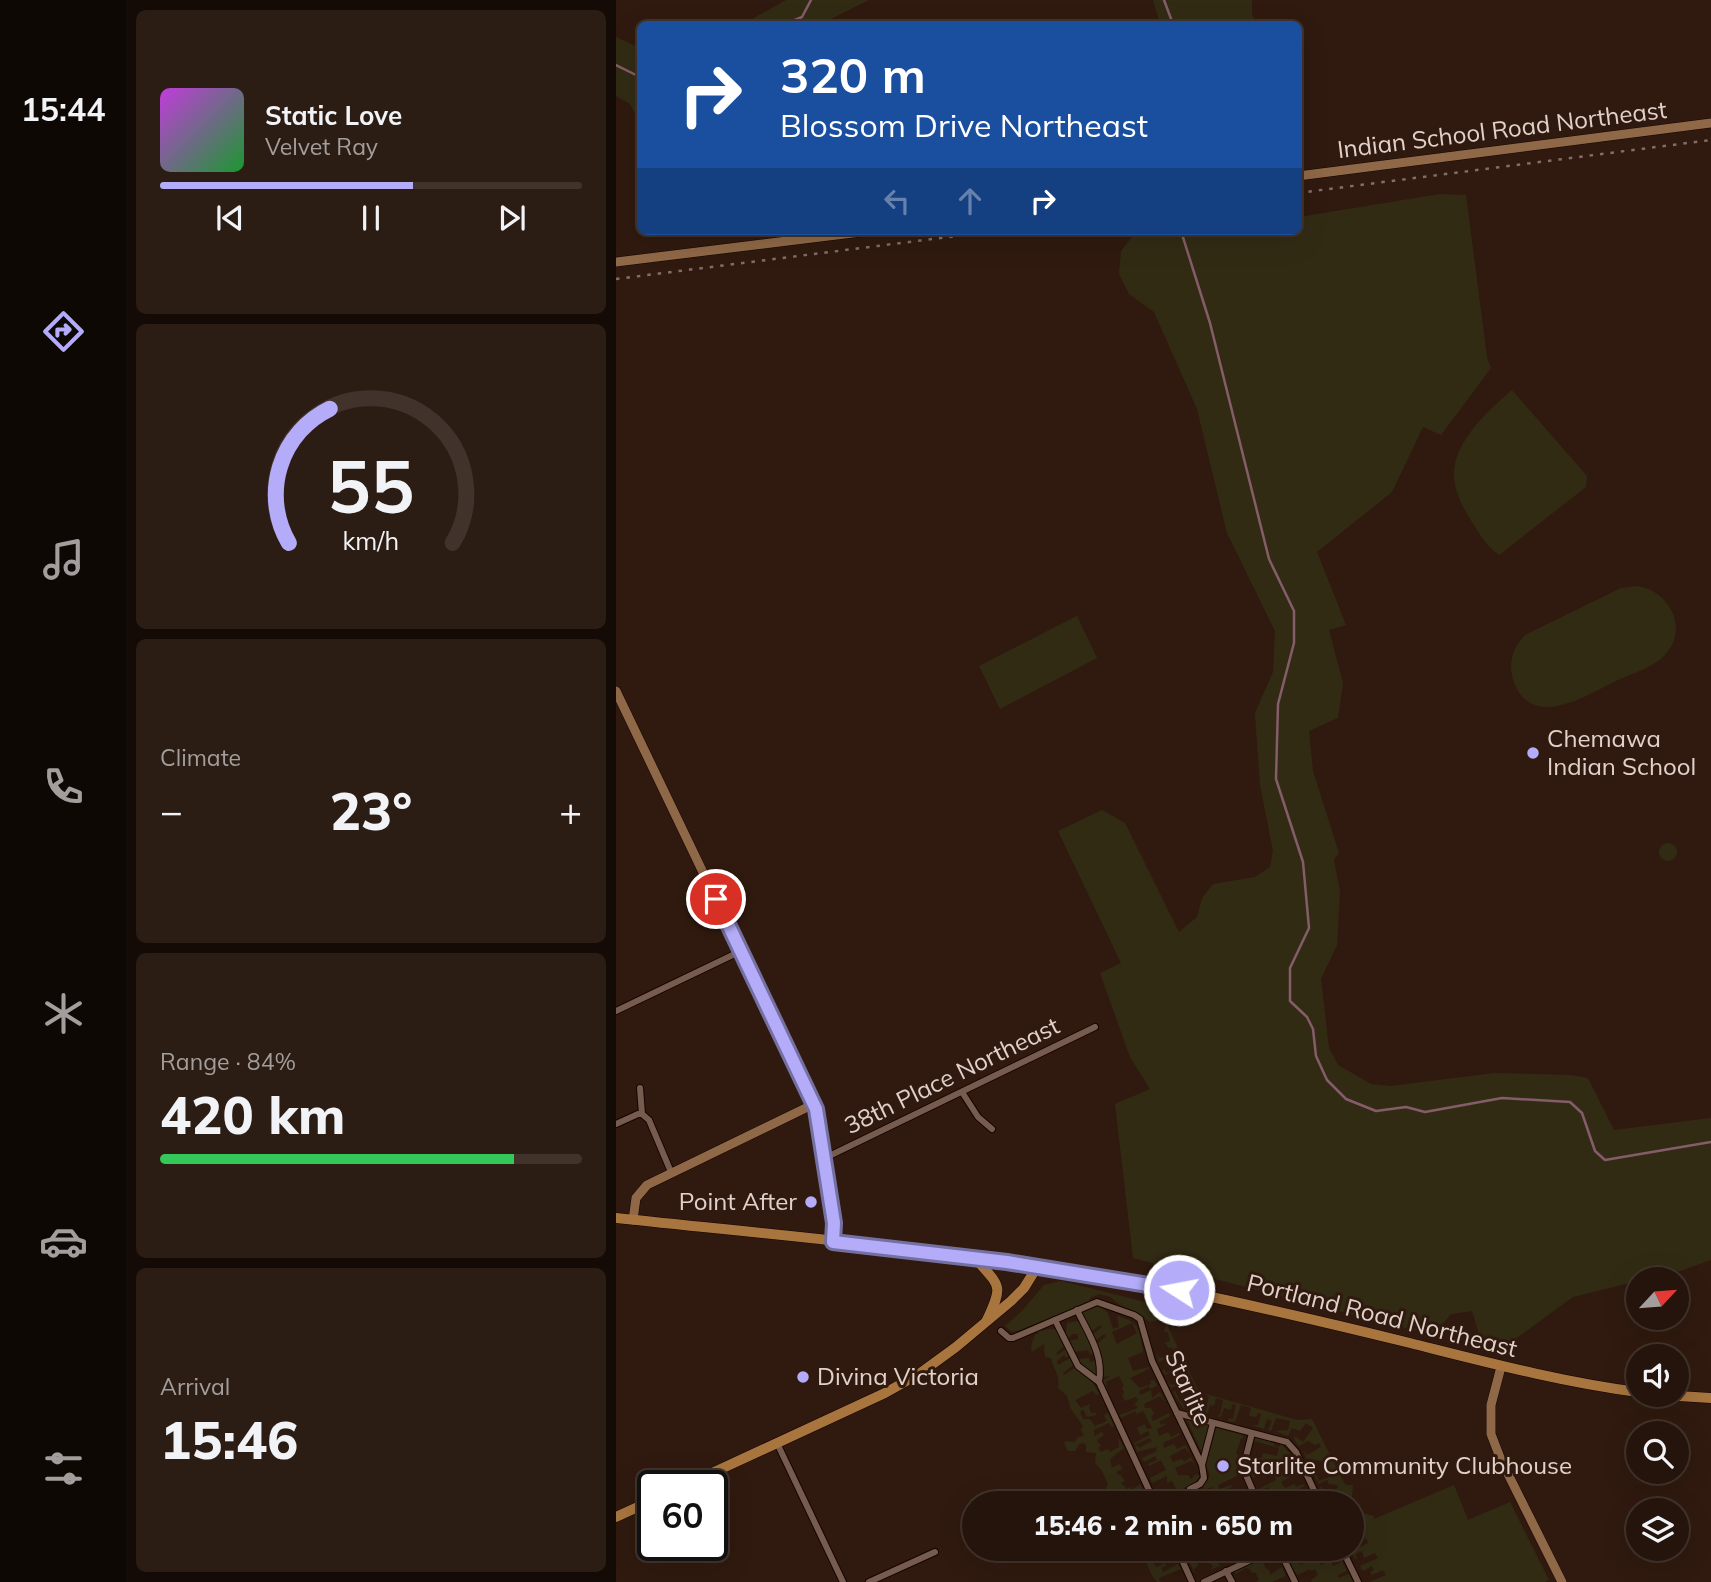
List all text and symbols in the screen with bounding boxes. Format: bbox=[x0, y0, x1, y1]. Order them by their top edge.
text: 320 m bbox=[780, 44, 926, 105]
icon: right bbox=[665, 49, 756, 140]
text: 15:44 bbox=[21, 89, 105, 129]
street label: Indian School Road Northeast bbox=[1335, 94, 1668, 164]
text: Static Love bbox=[265, 99, 402, 132]
text: Blossom Drive Northeast bbox=[780, 105, 1148, 145]
text: Velvet Ray bbox=[265, 132, 378, 161]
icon: left bbox=[878, 182, 916, 220]
icon: ahead bbox=[951, 182, 989, 220]
icon: right bbox=[1024, 182, 1062, 220]
icon: previous bbox=[211, 199, 249, 237]
icon: pause bbox=[352, 199, 390, 237]
icon: next bbox=[493, 199, 531, 237]
icon: directions bbox=[39, 307, 88, 356]
text: 55 bbox=[327, 440, 415, 531]
text: km/h bbox=[343, 524, 399, 555]
icon: music bbox=[39, 535, 88, 584]
place label: Chemawa Indian School bbox=[1547, 723, 1696, 781]
text: Climate bbox=[160, 743, 241, 772]
marker: Chemawa Indian School bbox=[1525, 745, 1541, 761]
icon: phone bbox=[39, 762, 88, 811]
text: 23° bbox=[330, 778, 412, 843]
text: − bbox=[160, 787, 183, 835]
text: + bbox=[559, 787, 582, 835]
pin bbox=[686, 869, 746, 929]
icon: arrive bbox=[697, 880, 735, 918]
icon: climate bbox=[39, 989, 88, 1038]
street label: 38th Place Northeast bbox=[839, 1010, 1064, 1140]
text: Range · 84% bbox=[160, 1047, 296, 1076]
text: 420 km bbox=[160, 1082, 345, 1147]
place label: Point After bbox=[679, 1186, 797, 1216]
marker: Point After bbox=[803, 1194, 819, 1210]
icon: car bbox=[39, 1217, 88, 1266]
position arrow bbox=[1142, 1253, 1216, 1327]
street label: Portland Road Northeast bbox=[1244, 1267, 1521, 1363]
north arrow bbox=[1626, 1267, 1689, 1330]
map controls bbox=[1626, 1267, 1689, 1561]
button: sound bbox=[1626, 1344, 1689, 1407]
street label: Starlite bbox=[1159, 1345, 1219, 1430]
place label: Divina Victoria bbox=[817, 1361, 979, 1391]
marker: Divina Victoria bbox=[795, 1369, 811, 1385]
text: Arrival bbox=[160, 1372, 230, 1401]
text: 15:46 bbox=[160, 1407, 298, 1472]
button: search bbox=[1626, 1421, 1689, 1484]
icon: filters bbox=[39, 1444, 88, 1493]
place label: Starlite Community Clubhouse bbox=[1237, 1450, 1572, 1480]
marker: Starlite Community Clubhouse bbox=[1215, 1458, 1231, 1474]
speed limit sign: 60 bbox=[637, 1470, 728, 1561]
button: layers bbox=[1626, 1498, 1689, 1561]
text: 15:46 · 2 min · 650 m bbox=[1033, 1509, 1293, 1542]

